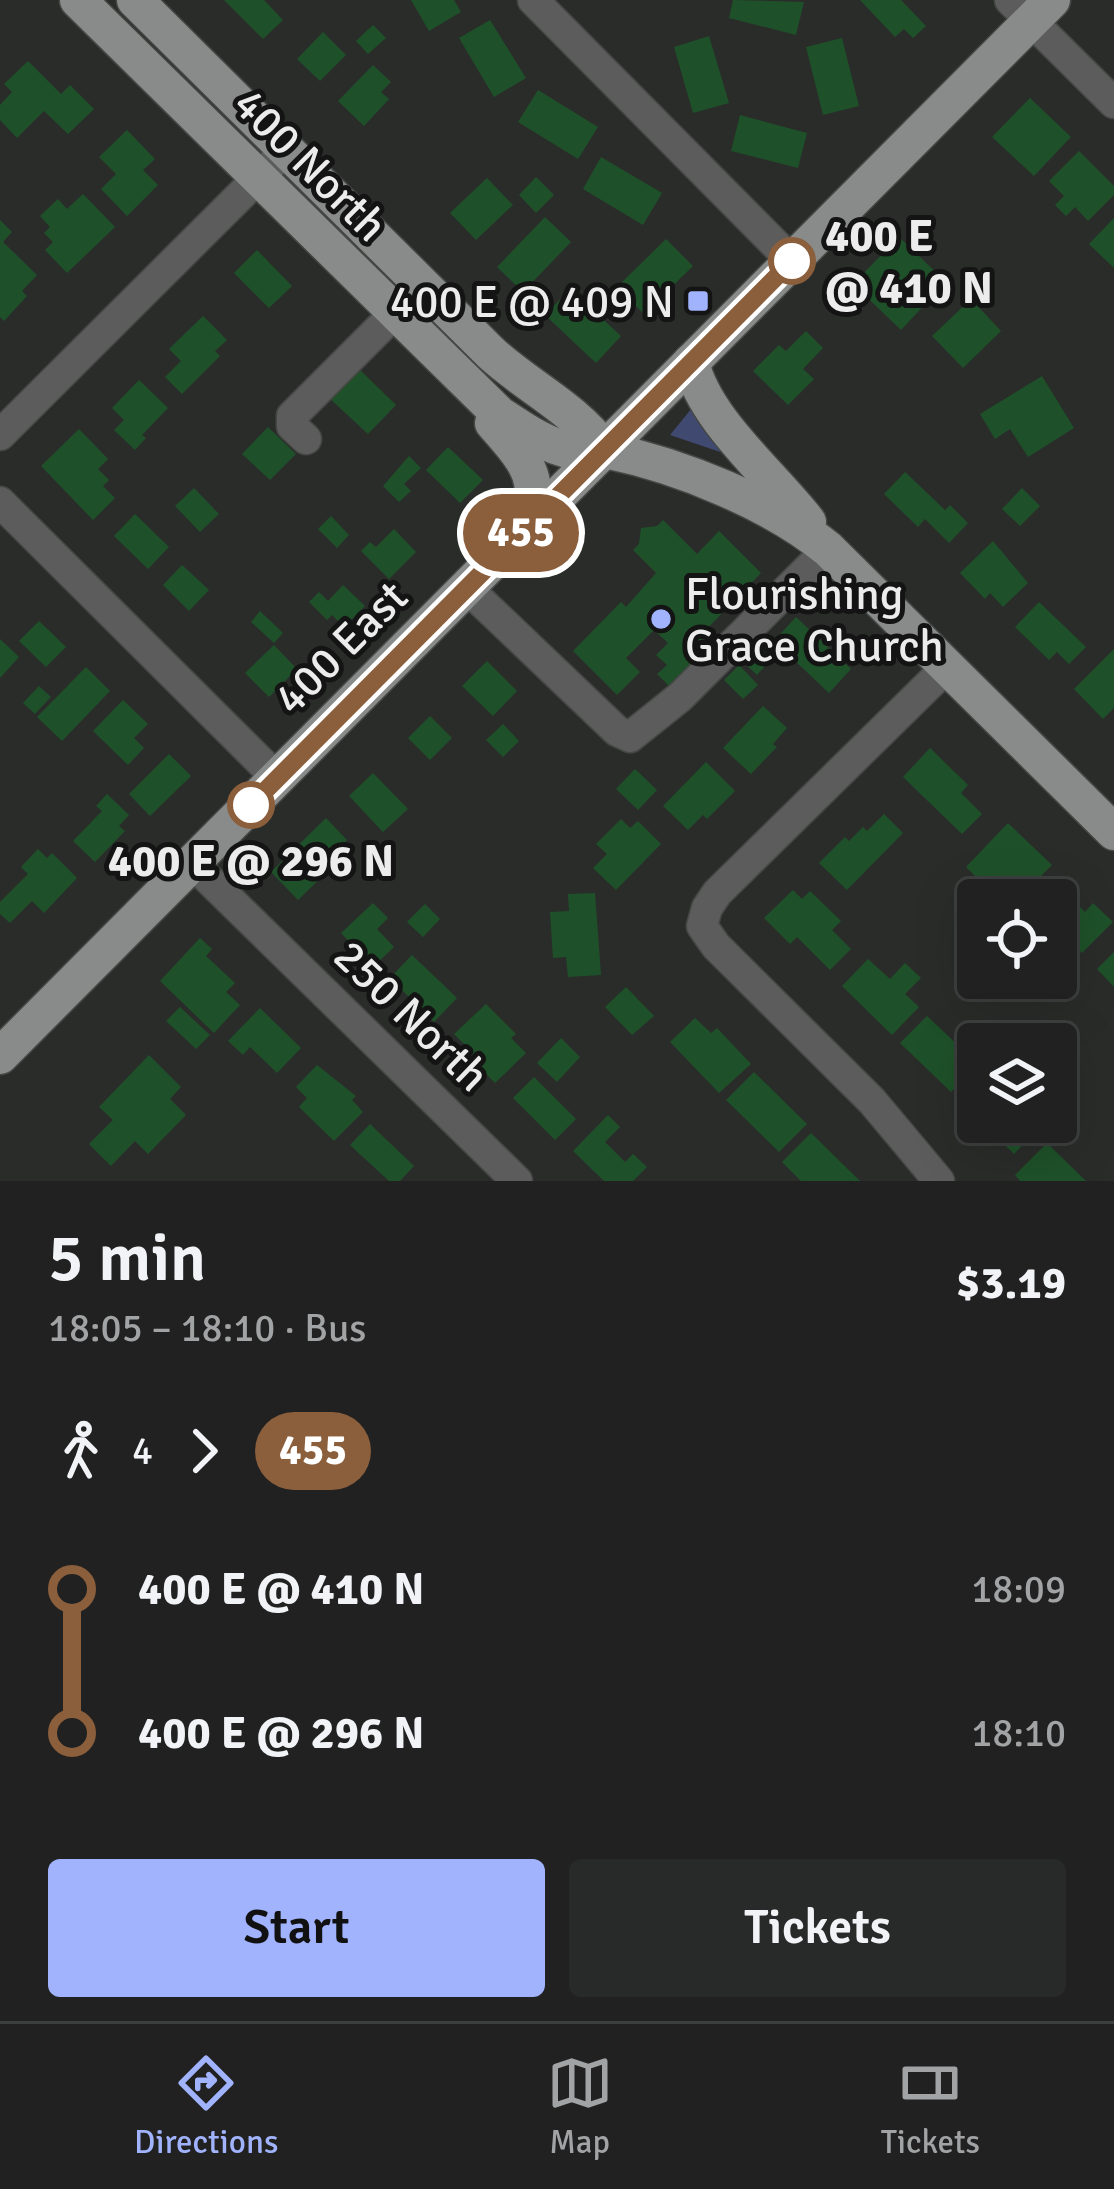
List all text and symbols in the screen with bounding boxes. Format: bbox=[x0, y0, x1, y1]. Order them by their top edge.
street label: 400 North bbox=[222, 77, 398, 253]
place label: 400 E @ 410 N bbox=[825, 209, 993, 316]
marker: 400 E @ 410 N bbox=[770, 239, 814, 283]
place label: 400 E @ 409 N bbox=[390, 275, 674, 330]
marker: 400 E @ 409 N bbox=[685, 288, 711, 314]
line badge: 455 bbox=[452, 494, 590, 572]
text: 455 bbox=[487, 507, 555, 558]
place label: Flourishing Grace Church bbox=[685, 567, 944, 674]
street label: 400 East bbox=[263, 570, 419, 726]
marker: Flourishing Grace Church bbox=[648, 606, 674, 632]
marker: 400 E @ 296 N bbox=[229, 783, 273, 827]
place label: 400 E @ 296 N bbox=[108, 834, 394, 889]
map controls bbox=[957, 879, 1077, 1143]
button: locate bbox=[957, 879, 1077, 999]
street label: 250 North bbox=[322, 929, 500, 1103]
button: layers bbox=[957, 1023, 1077, 1143]
text: 5 min bbox=[48, 1218, 206, 1299]
text: $3.19 bbox=[956, 1256, 1066, 1311]
text: 18:05 – 18:10 · Bus bbox=[48, 1304, 366, 1352]
icon: walk bbox=[48, 1418, 114, 1484]
icon: forward bbox=[171, 1418, 237, 1484]
text: 455 bbox=[279, 1425, 347, 1476]
text: 4 bbox=[132, 1427, 153, 1475]
text: 400 E @ 410 N bbox=[138, 1562, 425, 1617]
text: 18:09 bbox=[971, 1565, 1066, 1613]
text: 400 E @ 296 N bbox=[138, 1706, 425, 1761]
text: 18:10 bbox=[971, 1709, 1066, 1757]
button: Start bbox=[48, 1859, 545, 1997]
button: Tickets bbox=[569, 1859, 1066, 1997]
tab: Directions bbox=[134, 2050, 278, 2163]
tab: Map bbox=[547, 2050, 613, 2163]
tab: Tickets bbox=[881, 2050, 980, 2163]

